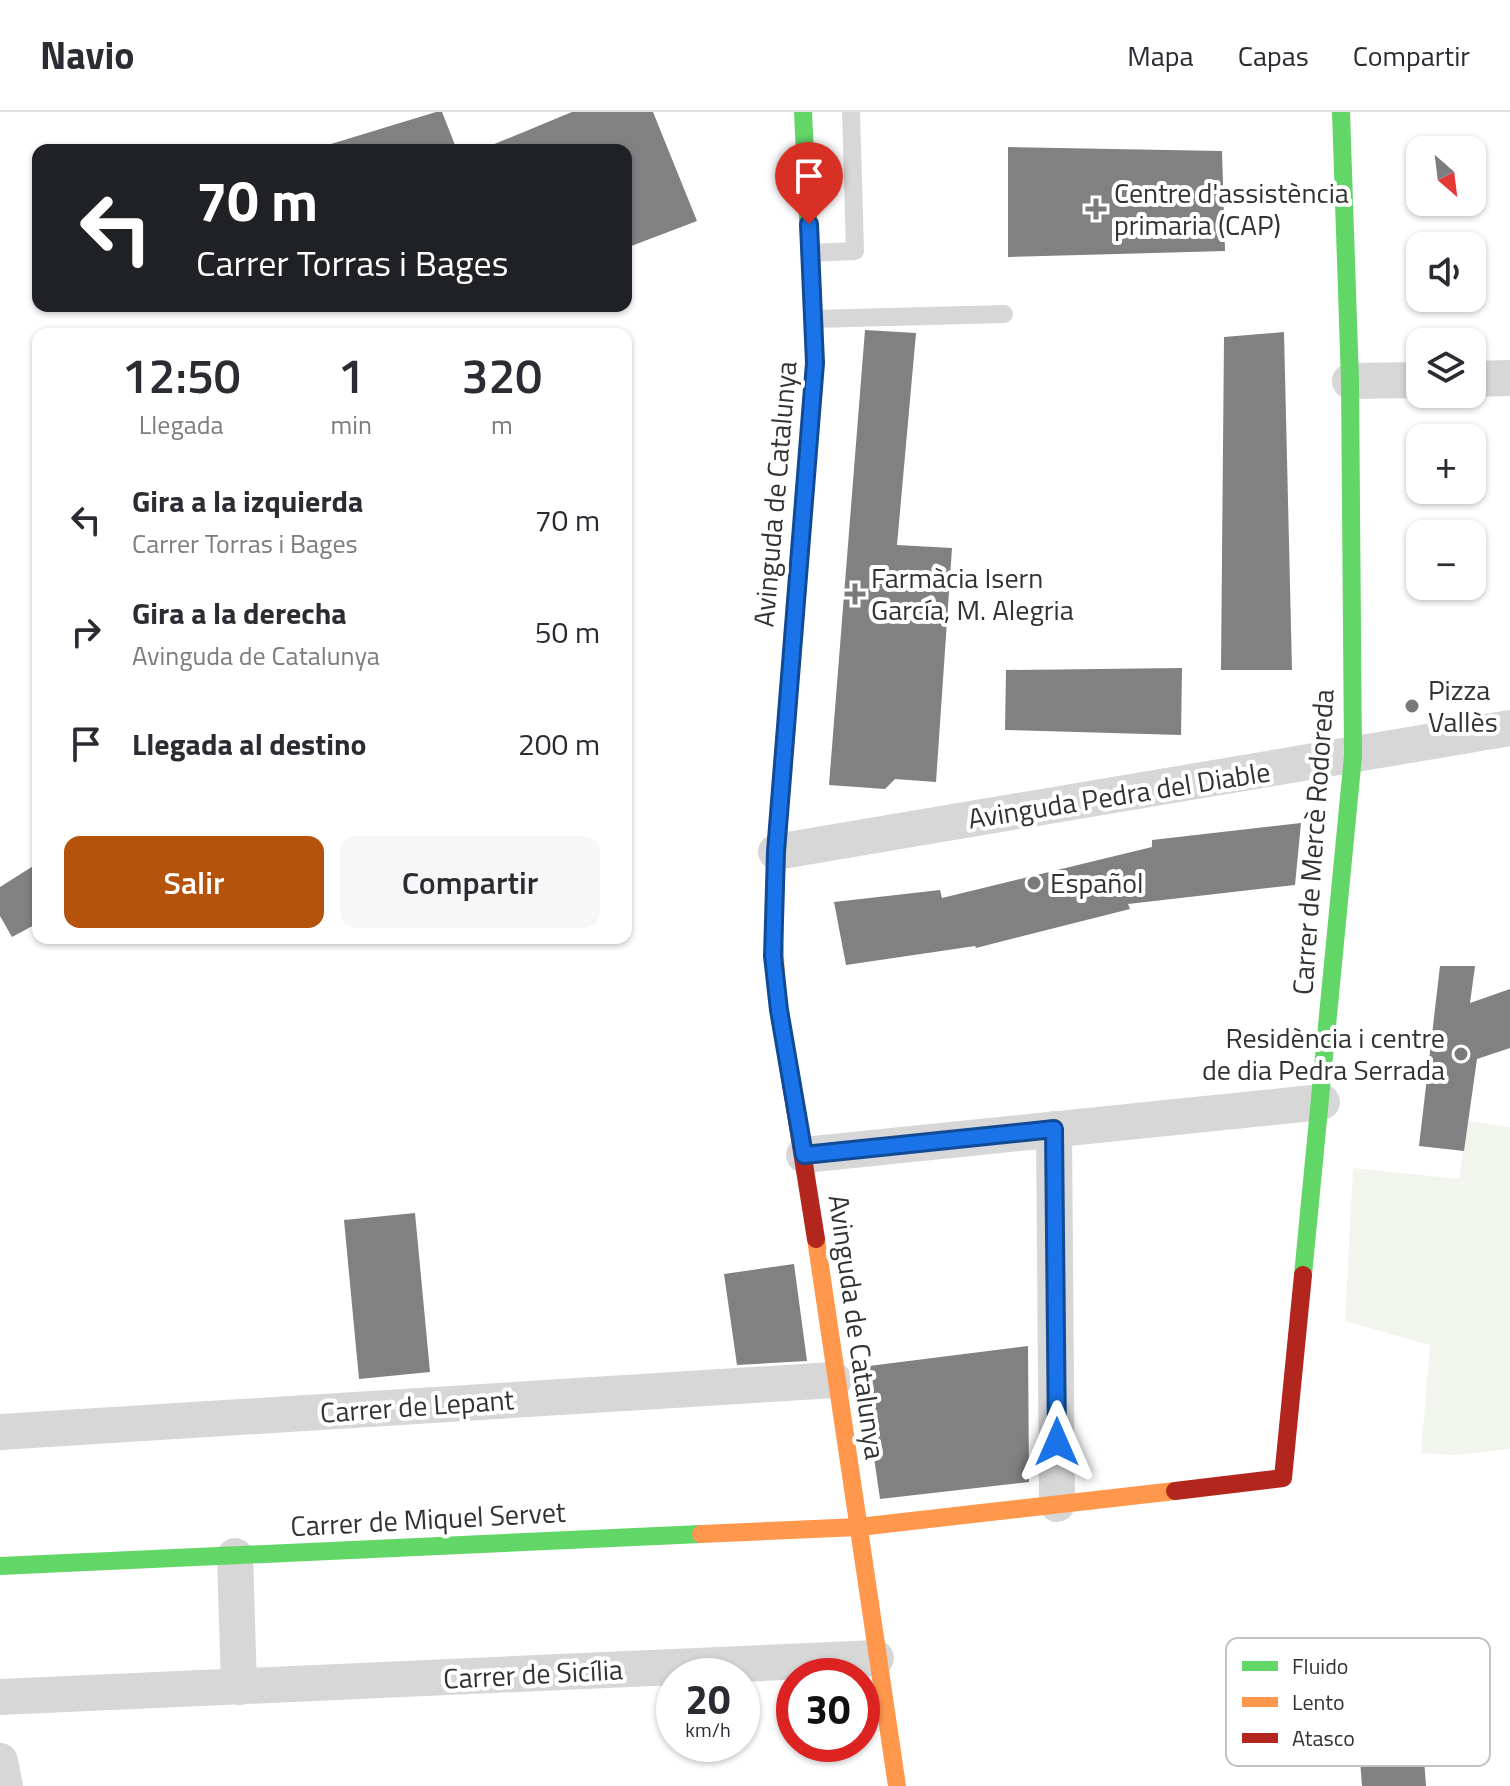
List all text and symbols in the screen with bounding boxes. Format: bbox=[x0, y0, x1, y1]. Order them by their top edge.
text: Navio bbox=[40, 26, 134, 84]
text: Mapa bbox=[1127, 34, 1194, 77]
text: Capas bbox=[1238, 34, 1309, 77]
text: Compartir bbox=[1353, 34, 1470, 77]
north arrow bbox=[1406, 136, 1486, 216]
map controls bbox=[1406, 136, 1486, 600]
pin bbox=[775, 142, 843, 224]
icon: arrive bbox=[787, 154, 831, 198]
text: 70 m bbox=[196, 158, 318, 243]
place label: Centre d'assistència primaria (CAP) bbox=[1114, 171, 1349, 246]
icon: left bbox=[64, 176, 168, 280]
marker: Centre d'assistència primaria (CAP) bbox=[1085, 198, 1107, 220]
button: sound bbox=[1406, 232, 1486, 312]
text: Carrer Torras i Bages bbox=[196, 235, 508, 290]
button: layers bbox=[1406, 328, 1486, 408]
text: 12:50 bbox=[122, 339, 241, 412]
text: 1 bbox=[338, 339, 365, 412]
text: 320 bbox=[462, 339, 542, 412]
street label: Avinguda de Catalunya bbox=[741, 359, 808, 629]
text: Llegada bbox=[139, 405, 224, 444]
text: min bbox=[330, 405, 372, 444]
text: m bbox=[491, 405, 513, 444]
button: + bbox=[1406, 424, 1486, 504]
text: Gira a la izquierda bbox=[132, 478, 363, 524]
text: 70 m bbox=[535, 497, 600, 543]
icon: left bbox=[64, 498, 108, 542]
button: − bbox=[1406, 520, 1486, 600]
text: Carrer Torras i Bages bbox=[132, 524, 358, 563]
place label: Farmàcia Isern García, M. Alegria bbox=[871, 556, 1074, 631]
marker: Farmàcia Isern García, M. Alegria bbox=[846, 585, 864, 603]
text: Gira a la derecha bbox=[132, 590, 347, 636]
text: 50 m bbox=[535, 609, 600, 655]
icon: right bbox=[64, 610, 108, 654]
text: Avinguda de Catalunya bbox=[132, 636, 380, 675]
place label: Pizza Vallès bbox=[1428, 668, 1498, 743]
street label: Carrer de Mercè Rodoreda bbox=[1280, 688, 1345, 996]
marker: Pizza Vallès bbox=[1403, 697, 1421, 715]
text: Llegada al destino bbox=[132, 721, 366, 767]
text: 200 m bbox=[518, 721, 600, 767]
icon: arrive bbox=[64, 722, 108, 766]
street label: Avinguda Pedra del Diable bbox=[965, 749, 1273, 840]
button: Salir bbox=[64, 836, 324, 928]
button: Compartir bbox=[340, 836, 600, 928]
place label: Español bbox=[1050, 861, 1144, 904]
marker: Español bbox=[1025, 874, 1043, 892]
place label: Residència i centre de dia Pedra Serrada bbox=[1202, 1016, 1445, 1091]
marker: Residència i centre de dia Pedra Serrada bbox=[1452, 1045, 1470, 1063]
street label: Avinguda de Catalunya bbox=[818, 1192, 897, 1462]
street label: Carrer de Lepant bbox=[318, 1377, 516, 1434]
position arrow bbox=[1015, 1400, 1099, 1484]
street label: Carrer de Miquel Servet bbox=[289, 1490, 567, 1547]
legend bbox=[1226, 1638, 1490, 1766]
street label: Carrer de Sicília bbox=[442, 1647, 624, 1700]
text: Fluido bbox=[1292, 1649, 1348, 1683]
speed limit sign: 30 bbox=[776, 1658, 880, 1762]
text: 20 bbox=[686, 1669, 730, 1730]
text: Lento bbox=[1292, 1685, 1345, 1719]
text: km/h bbox=[685, 1714, 731, 1745]
text: Atasco bbox=[1292, 1721, 1355, 1755]

